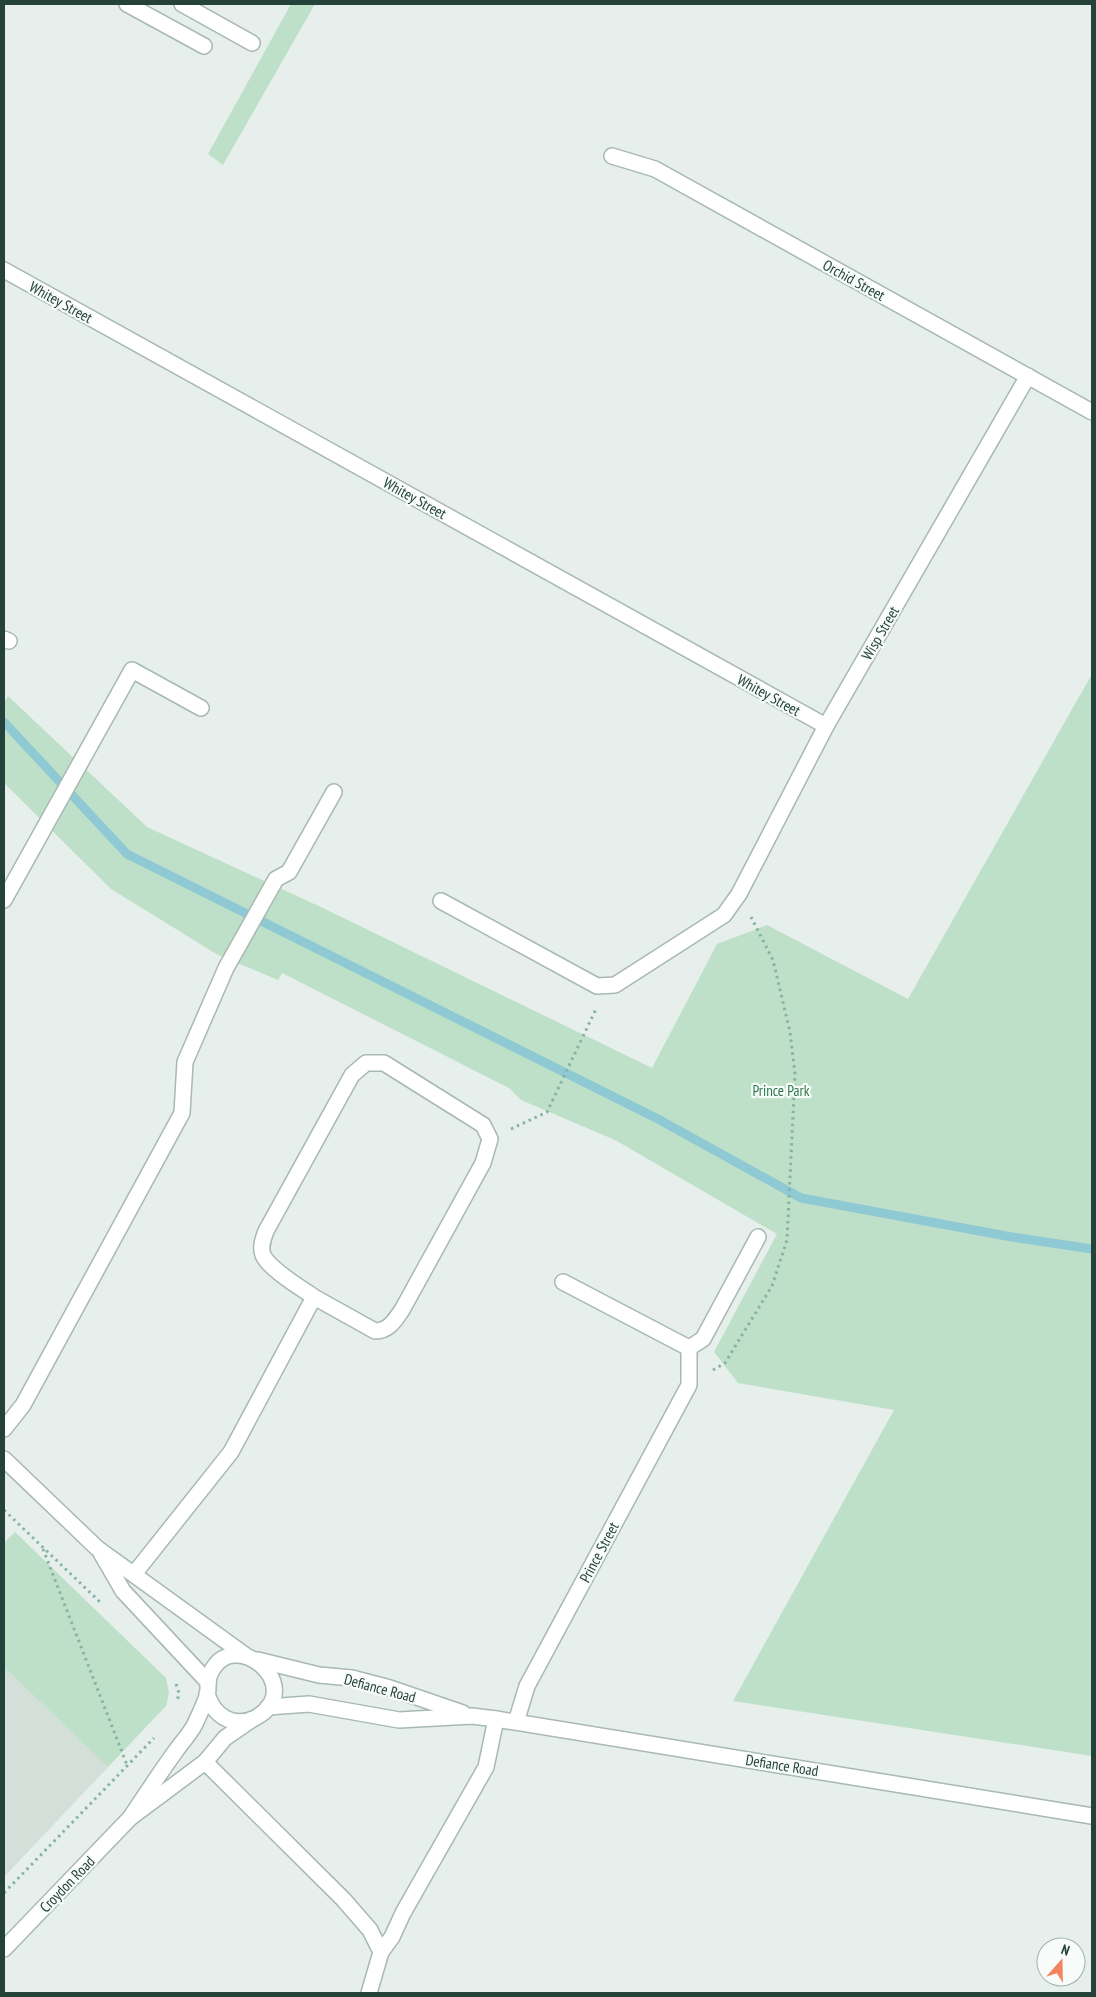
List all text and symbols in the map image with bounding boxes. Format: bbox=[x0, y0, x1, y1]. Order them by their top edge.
street label: Orchid Street bbox=[820, 255, 888, 305]
street label: Whitey Street bbox=[26, 277, 96, 327]
street label: Whitey Street bbox=[380, 473, 450, 523]
street label: Wisp Street bbox=[857, 603, 903, 663]
street label: Whitey Street bbox=[734, 670, 804, 720]
park label: Prince Park bbox=[752, 1081, 810, 1100]
street label: Prince Street bbox=[575, 1518, 623, 1586]
street label: Defiance Road bbox=[342, 1669, 418, 1707]
street label: Defiance Road bbox=[744, 1750, 820, 1780]
street label: Croydon Road bbox=[35, 1852, 99, 1916]
north arrow bbox=[1036, 1937, 1086, 1987]
text: N bbox=[1059, 1940, 1072, 1960]

